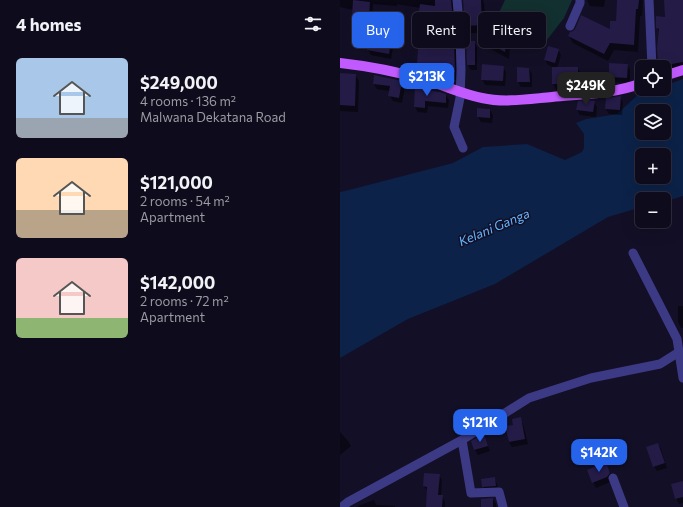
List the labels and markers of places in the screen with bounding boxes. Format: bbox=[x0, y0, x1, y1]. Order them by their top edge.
pin: $213K bbox=[399, 63, 455, 97]
pin: $249K bbox=[558, 72, 614, 106]
pin: $121K bbox=[452, 409, 508, 443]
pin: $142K bbox=[571, 439, 627, 473]

